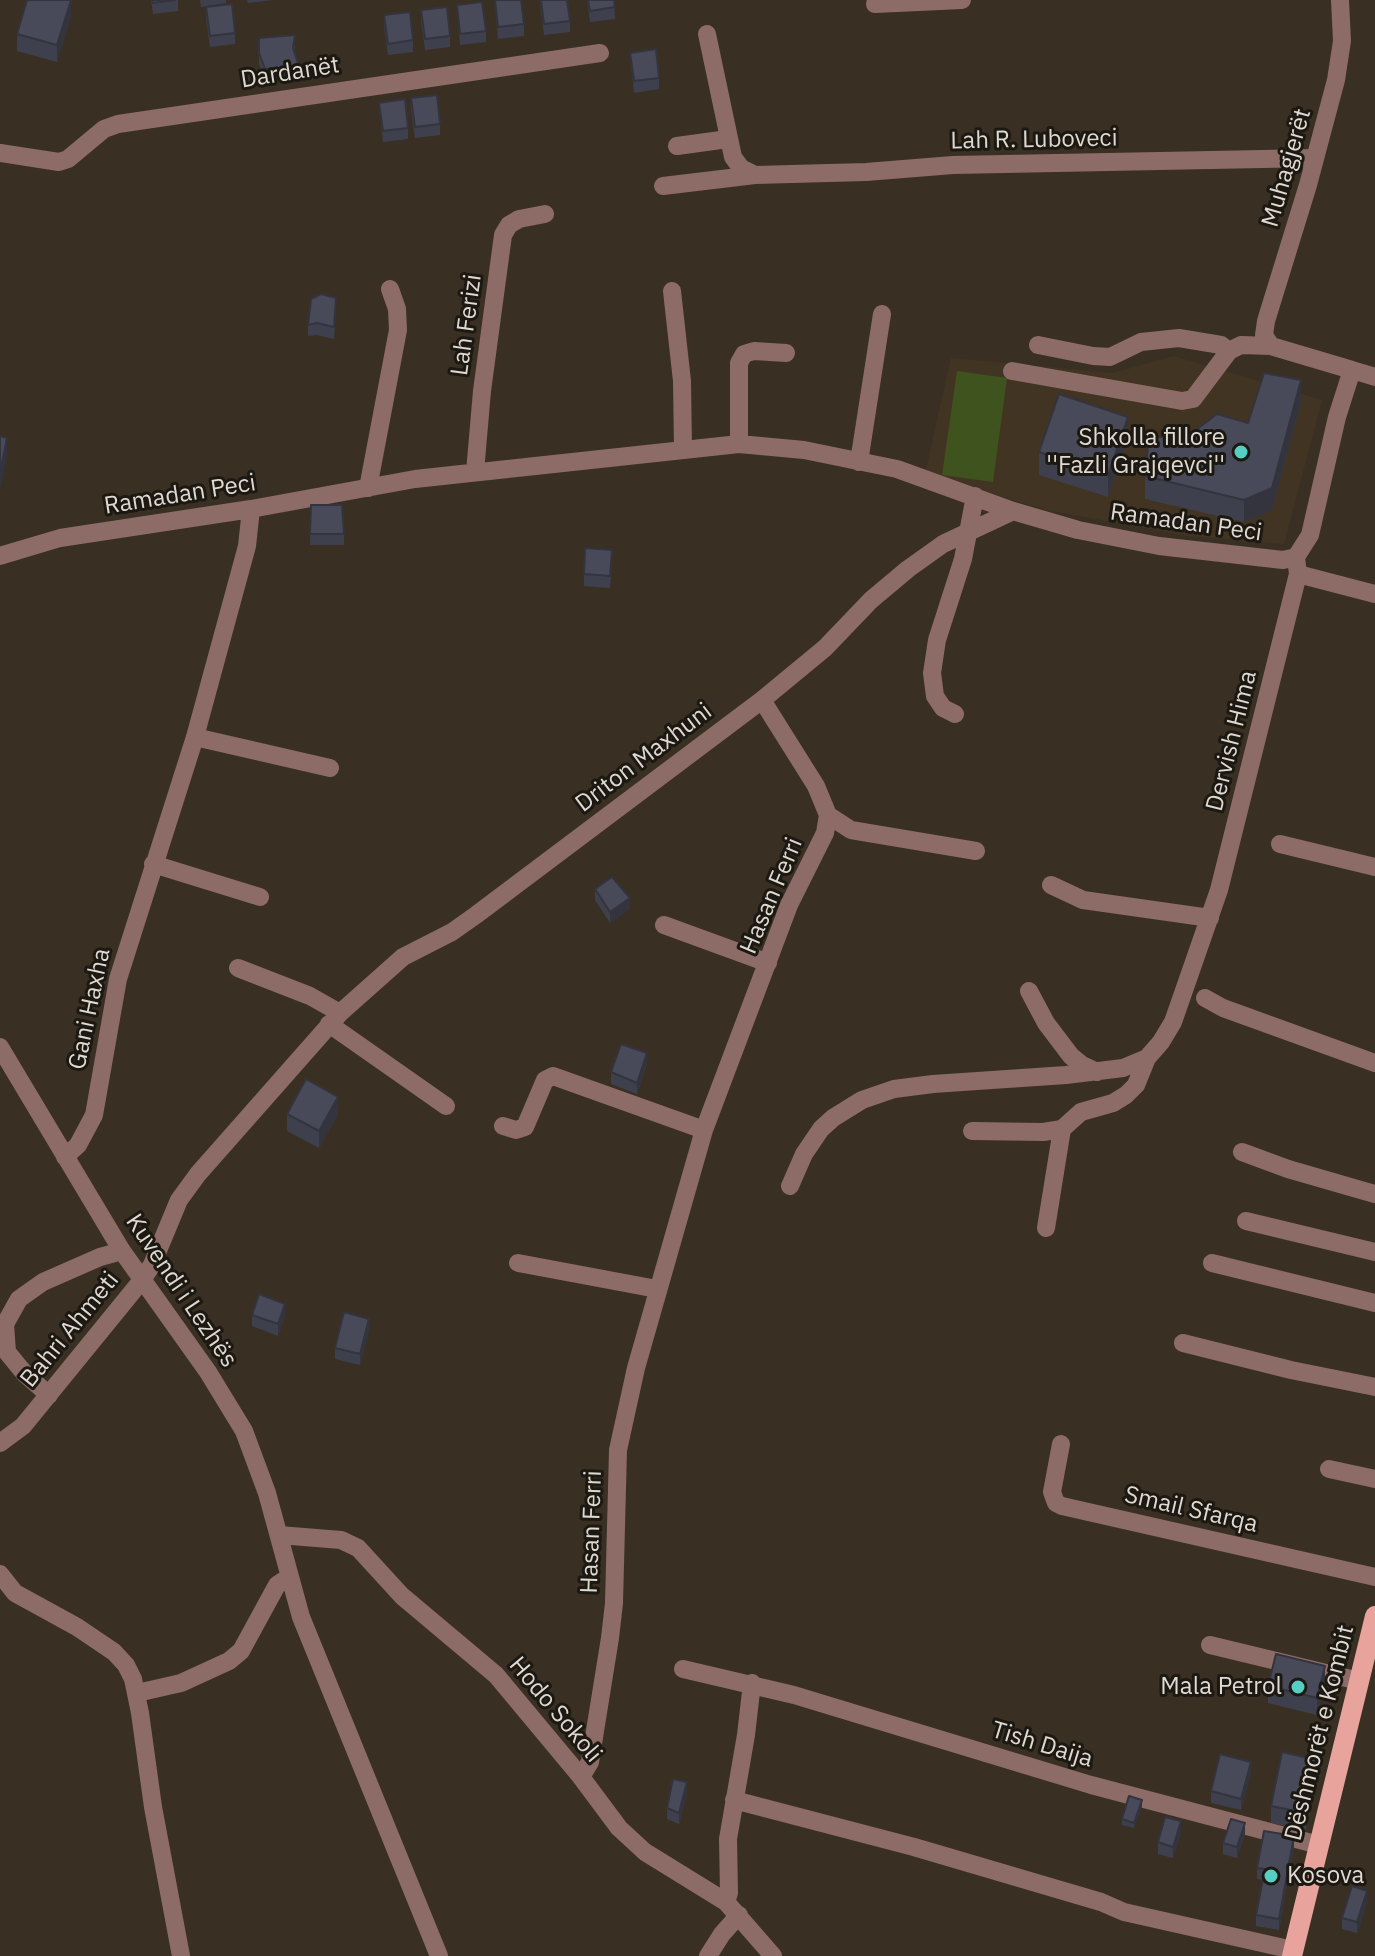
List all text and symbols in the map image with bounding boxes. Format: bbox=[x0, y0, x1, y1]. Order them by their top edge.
street label: Dardanët bbox=[239, 51, 341, 95]
street label: Muhagjerët bbox=[1256, 105, 1318, 231]
street label: Lah R. Luboveci bbox=[950, 124, 1118, 156]
street label: Lah Ferizi bbox=[446, 272, 488, 378]
place label: Shkolla fillore ''Fazli Grajqevci'' bbox=[1046, 424, 1225, 480]
marker: Shkolla fillore ''Fazli Grajqevci'' bbox=[1232, 443, 1250, 461]
street label: Ramadan Peci bbox=[102, 469, 258, 521]
street label: Ramadan Peci bbox=[1108, 498, 1264, 548]
street label: Dervish Hima bbox=[1201, 668, 1263, 814]
street label: Driton Maxhuni bbox=[570, 697, 718, 819]
street label: Hasan Ferri bbox=[735, 834, 809, 958]
street label: Gani Haxha bbox=[63, 946, 117, 1072]
street label: Kuvendi i Lezhës bbox=[119, 1209, 243, 1373]
street label: Bahri Ahmeti bbox=[15, 1266, 125, 1394]
street label: Hasan Ferri bbox=[575, 1470, 609, 1594]
street label: Smail Sfarqa bbox=[1122, 1481, 1260, 1539]
street label: Dëshmorët e Kombit bbox=[1279, 1622, 1361, 1844]
street label: Hodo Sokoli bbox=[503, 1651, 607, 1769]
place label: Mala Petrol bbox=[1160, 1673, 1282, 1701]
marker: Mala Petrol bbox=[1289, 1678, 1307, 1696]
street label: Tish Daija bbox=[988, 1716, 1096, 1774]
place label: Kosova bbox=[1287, 1862, 1364, 1890]
marker: Kosova bbox=[1262, 1867, 1280, 1885]

